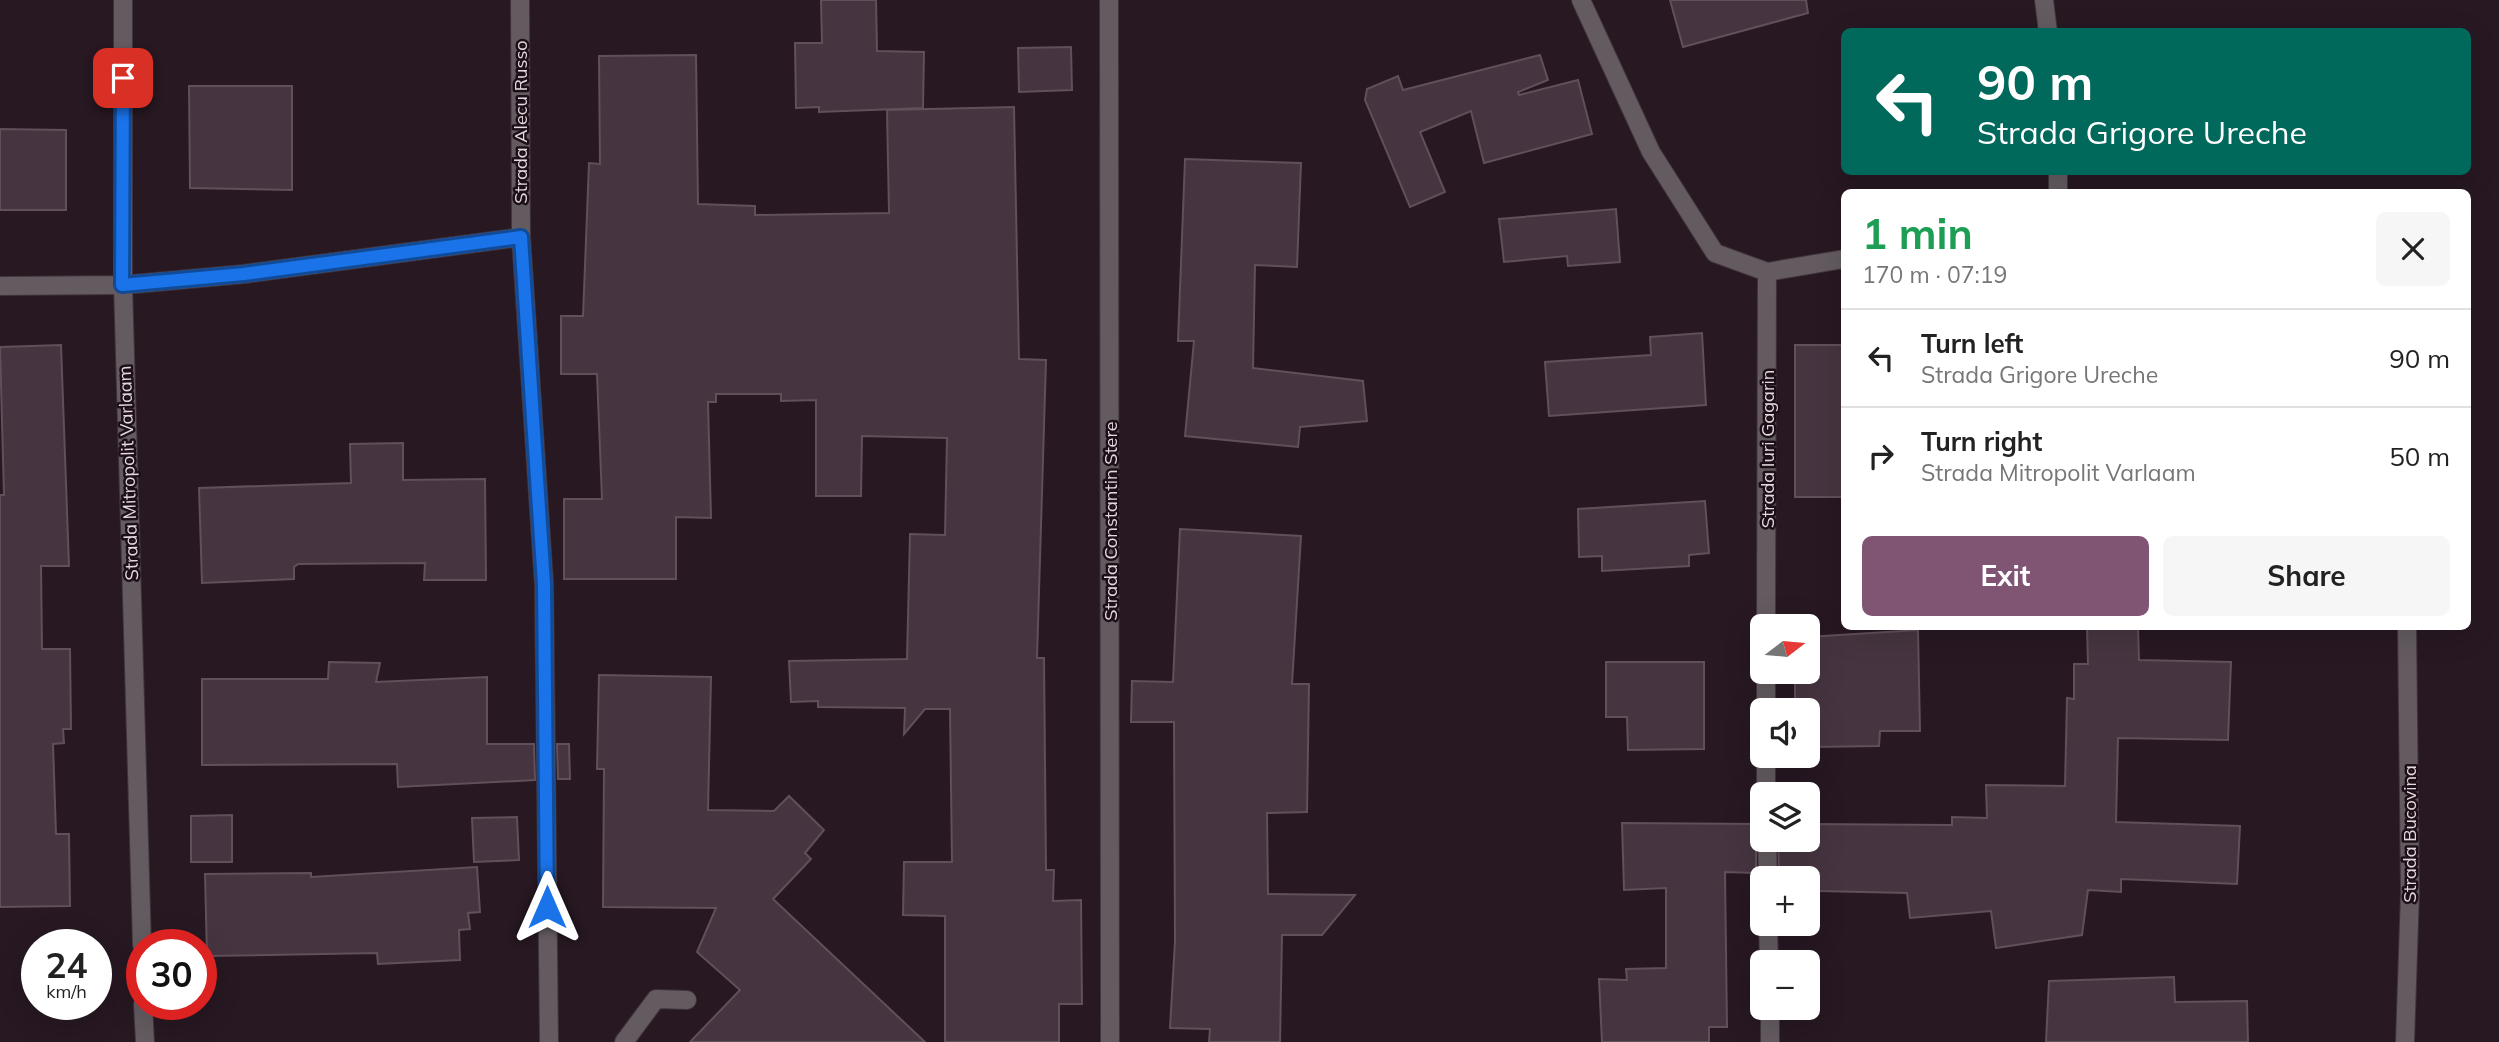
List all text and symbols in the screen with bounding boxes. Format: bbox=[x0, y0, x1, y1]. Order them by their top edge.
street label: Strada Alecu Russo bbox=[509, 40, 532, 204]
pin bbox=[93, 48, 153, 108]
text: 90 m bbox=[1977, 51, 2093, 112]
icon: left bbox=[1862, 56, 1953, 147]
icon: arrive bbox=[104, 59, 142, 97]
text: Strada Grigore Ureche bbox=[1977, 112, 2307, 152]
text: 1 min bbox=[1862, 207, 1973, 260]
button: close bbox=[2376, 212, 2450, 286]
text: 170 m · 07:19 bbox=[1862, 260, 2007, 289]
text: Turn left bbox=[1921, 327, 2023, 360]
icon: left bbox=[1862, 339, 1900, 377]
text: 90 m bbox=[2389, 342, 2450, 375]
text: Strada Grigore Ureche bbox=[1921, 360, 2158, 389]
street label: Strada Mitropolit Varlaam bbox=[113, 365, 143, 581]
street label: Strada Iuri Gagarin bbox=[1756, 370, 1779, 528]
street label: Strada Constantin Stere bbox=[1099, 421, 1122, 621]
text: Turn right bbox=[1921, 425, 2042, 458]
icon: right bbox=[1862, 437, 1900, 475]
text: 50 m bbox=[2389, 440, 2450, 473]
text: Strada Mitropolit Varlaam bbox=[1921, 458, 2196, 487]
button: Exit bbox=[1862, 536, 2149, 616]
button: Share bbox=[2163, 536, 2450, 616]
north arrow bbox=[1750, 614, 1820, 684]
map controls bbox=[1750, 614, 1820, 1020]
button: sound bbox=[1750, 698, 1820, 768]
street label: Strada Bucovina bbox=[2398, 765, 2421, 903]
button: layers bbox=[1750, 782, 1820, 852]
button: + bbox=[1750, 866, 1820, 936]
position arrow bbox=[510, 870, 584, 944]
speed limit sign: 30 bbox=[126, 929, 217, 1020]
text: 24 bbox=[45, 943, 88, 987]
button: − bbox=[1750, 950, 1820, 1020]
text: km/h bbox=[46, 980, 87, 1003]

